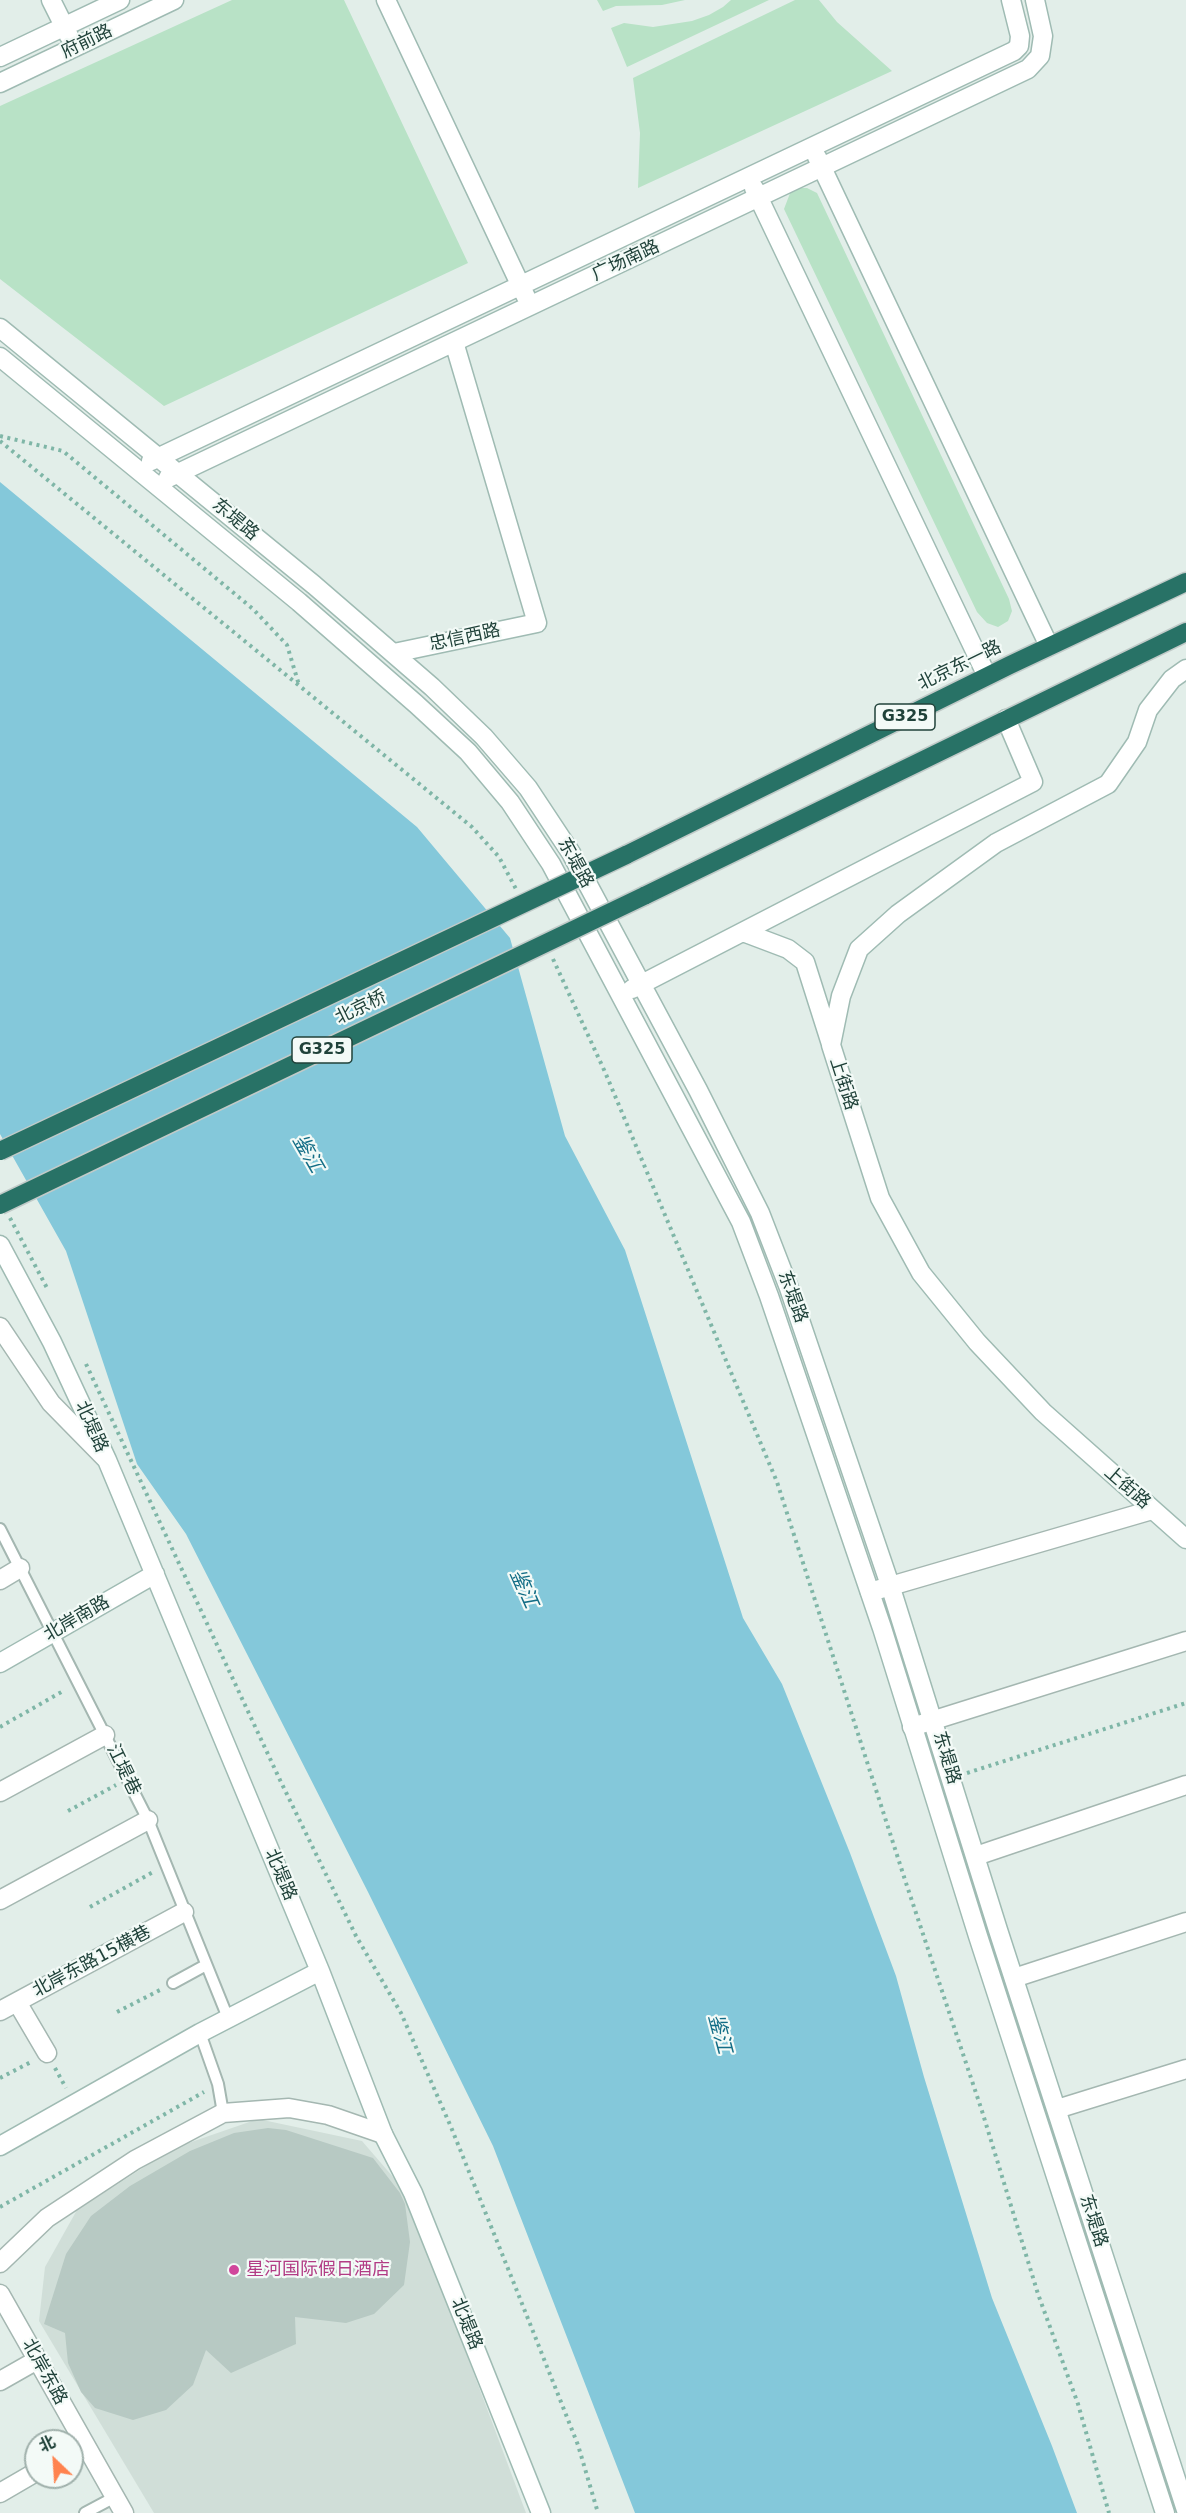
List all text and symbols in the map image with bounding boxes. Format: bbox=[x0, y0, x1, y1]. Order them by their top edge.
street label: 府前路 bbox=[58, 20, 116, 64]
street label: 广场南路 bbox=[589, 236, 663, 286]
street label: 东堤路 bbox=[207, 494, 263, 546]
street label: 忠信西路 bbox=[428, 620, 502, 656]
street label: 北京东一路 bbox=[915, 637, 1005, 695]
road number: G325 bbox=[875, 704, 935, 730]
street label: 东堤路 bbox=[552, 834, 598, 892]
street label: 北京桥 bbox=[332, 986, 390, 1030]
road number: G325 bbox=[292, 1037, 352, 1063]
street label: 上街路 bbox=[824, 1055, 862, 1113]
water label: 鉴江 bbox=[287, 1131, 327, 1177]
street label: 东堤路 bbox=[773, 1268, 811, 1326]
street label: 北堤路 bbox=[70, 1398, 112, 1456]
street label: 上街路 bbox=[1100, 1462, 1154, 1514]
water label: 鉴江 bbox=[504, 1566, 542, 1612]
street label: 北岸南路 bbox=[40, 1592, 114, 1646]
street label: 东堤路 bbox=[928, 1729, 964, 1787]
street label: 江堤巷 bbox=[101, 1741, 145, 1799]
street label: 北堤路 bbox=[260, 1846, 300, 1904]
street label: 北岸东路15横巷 bbox=[29, 1922, 155, 2002]
water label: 鉴江 bbox=[702, 2012, 736, 2056]
street label: 东堤路 bbox=[1074, 2192, 1112, 2250]
place label: 星河国际假日酒店 bbox=[246, 2259, 390, 2281]
marker: 星河国际假日酒店 bbox=[227, 2263, 241, 2277]
street label: 北堤路 bbox=[446, 2295, 486, 2353]
street label: 北岸东路 bbox=[17, 2335, 71, 2409]
north arrow bbox=[24, 2429, 84, 2489]
text: 北 bbox=[36, 2432, 58, 2456]

